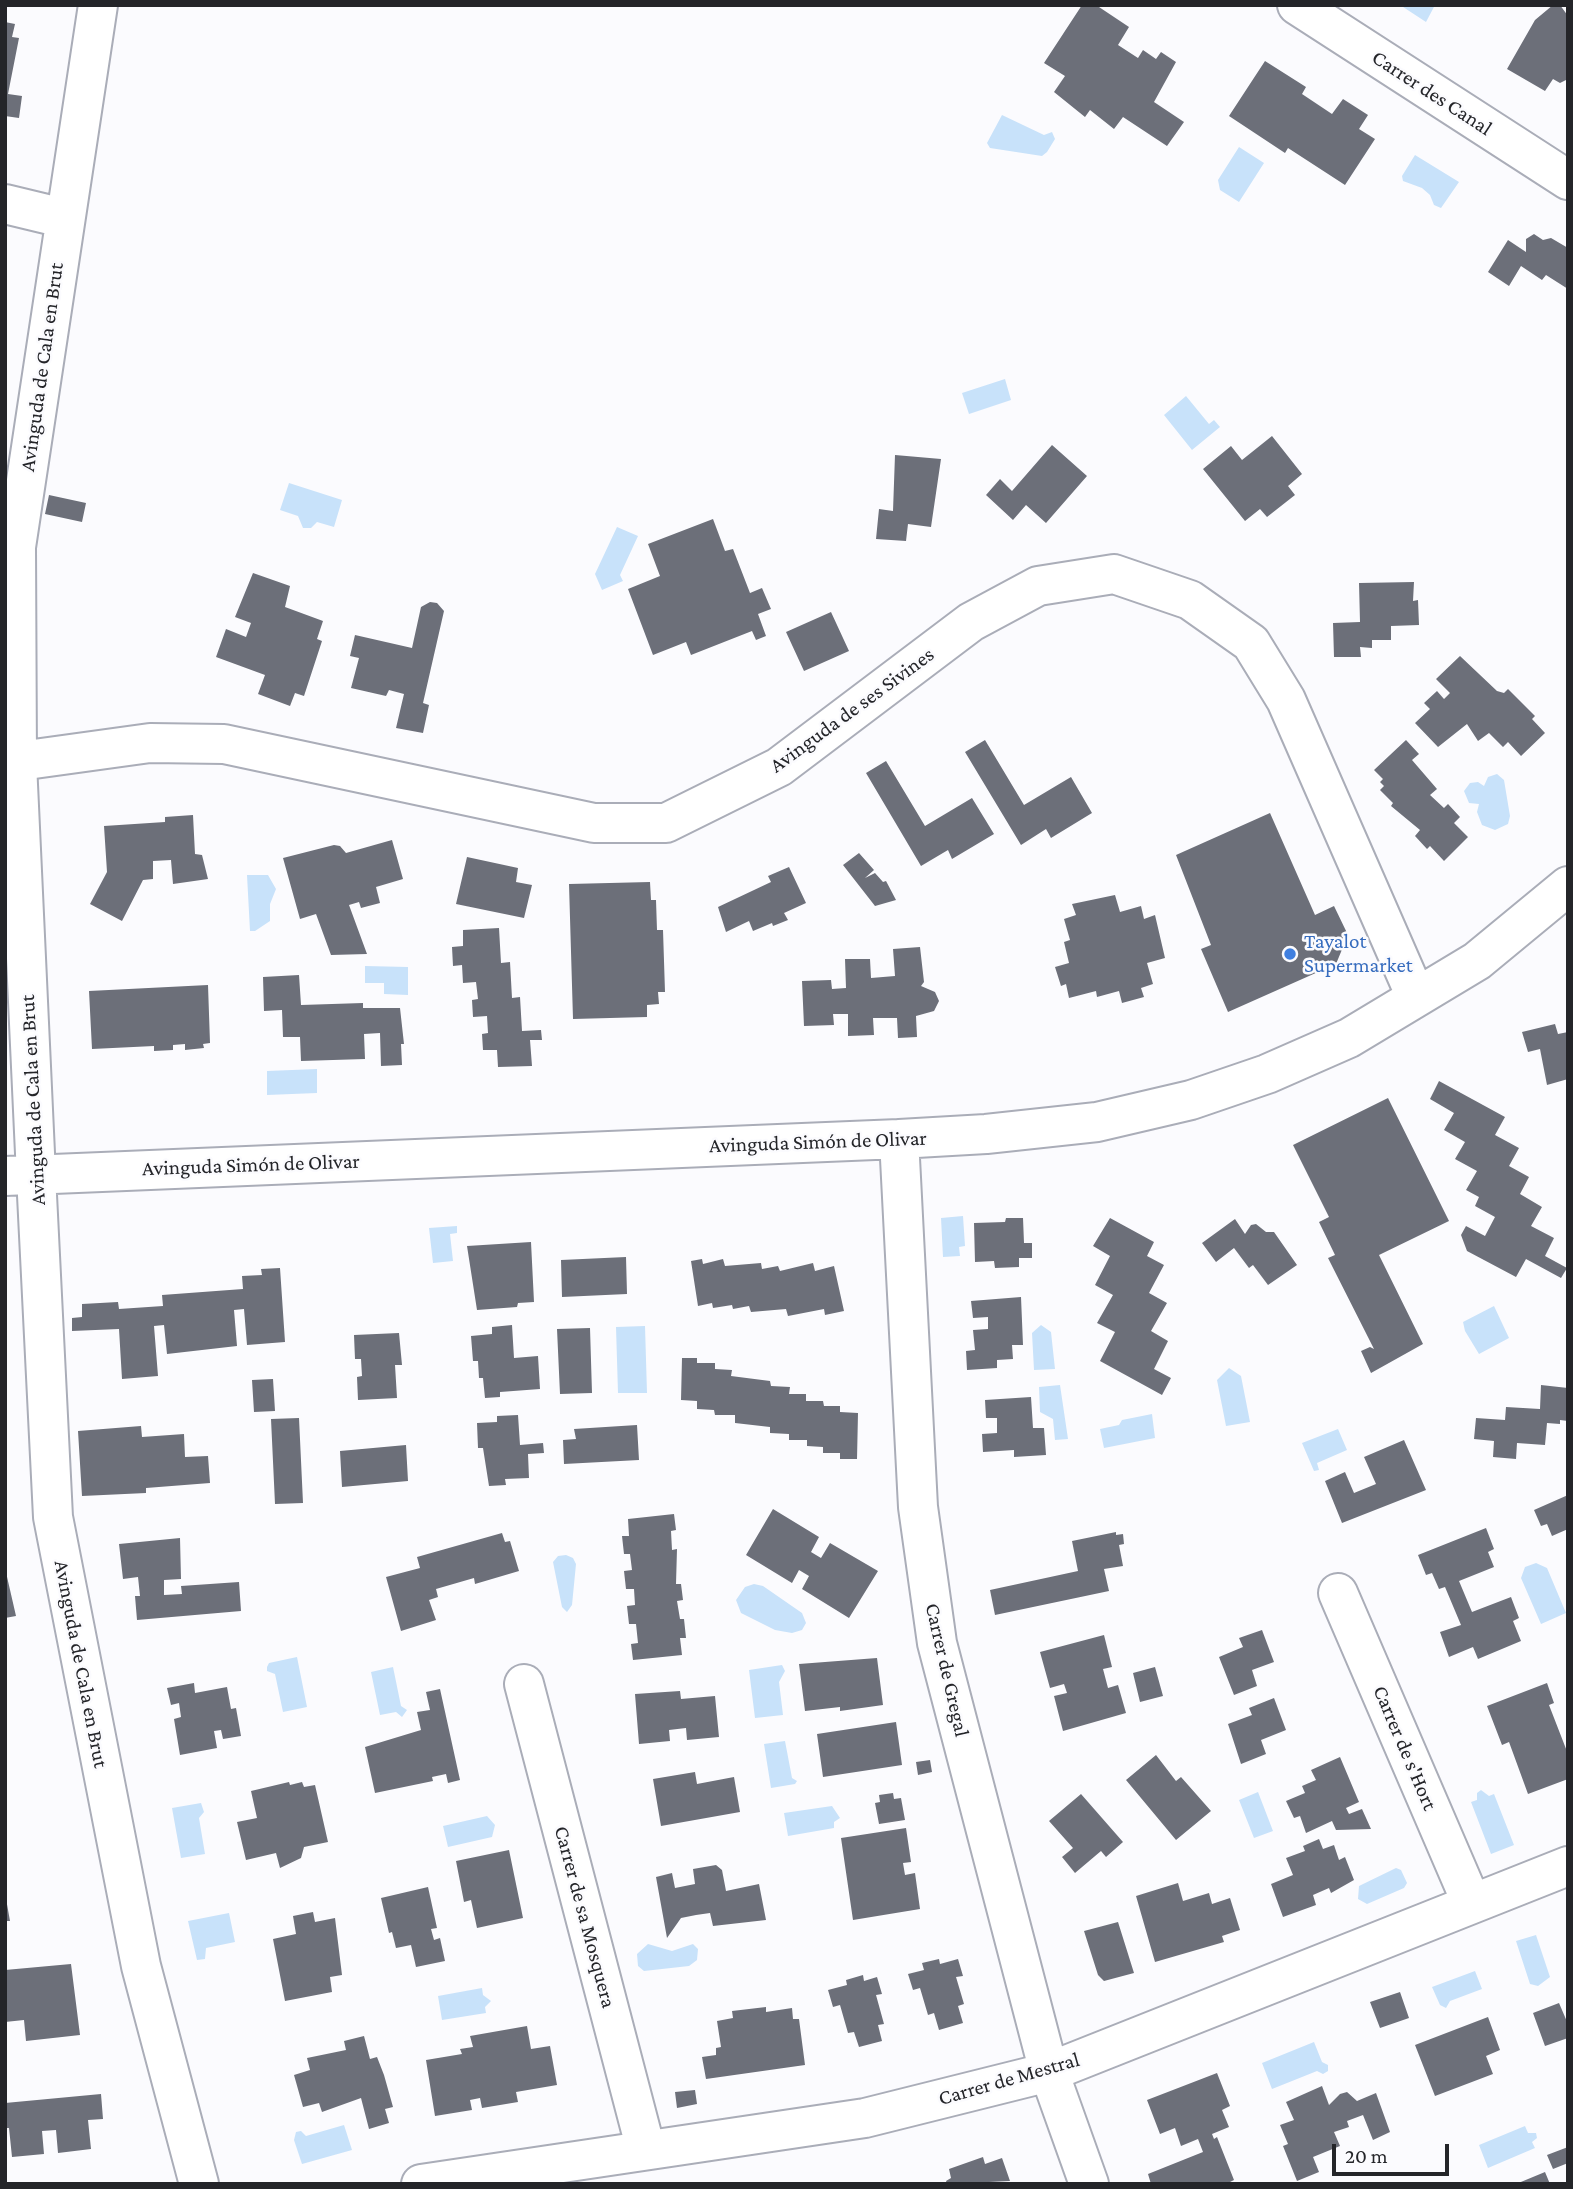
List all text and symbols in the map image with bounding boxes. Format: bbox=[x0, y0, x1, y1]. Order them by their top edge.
street label: Carrer des Canal bbox=[1367, 45, 1497, 141]
street label: Avinguda de Cala en Brut bbox=[15, 261, 69, 473]
street label: Avinguda de ses Sivines bbox=[765, 642, 939, 778]
place label: Tayalot Supermarket bbox=[1304, 929, 1413, 979]
marker: Tayalot Supermarket bbox=[1282, 946, 1298, 962]
street label: Avinguda de Cala en Brut bbox=[15, 994, 51, 1206]
street label: Avinguda Simón de Olivar bbox=[709, 1126, 927, 1158]
street label: Avinguda Simón de Olivar bbox=[142, 1149, 360, 1181]
street label: Avinguda de Cala en Brut bbox=[49, 1558, 113, 1770]
street label: Carrer de Gregal bbox=[919, 1601, 975, 1739]
street label: Carrer de s'Hort bbox=[1367, 1682, 1443, 1814]
street label: Carrer de sa Mosquera bbox=[549, 1823, 621, 2011]
street label: Carrer de Mestral bbox=[936, 2047, 1082, 2111]
scale bar bbox=[1335, 2130, 1452, 2174]
text: 20 m bbox=[1345, 2144, 1388, 2168]

